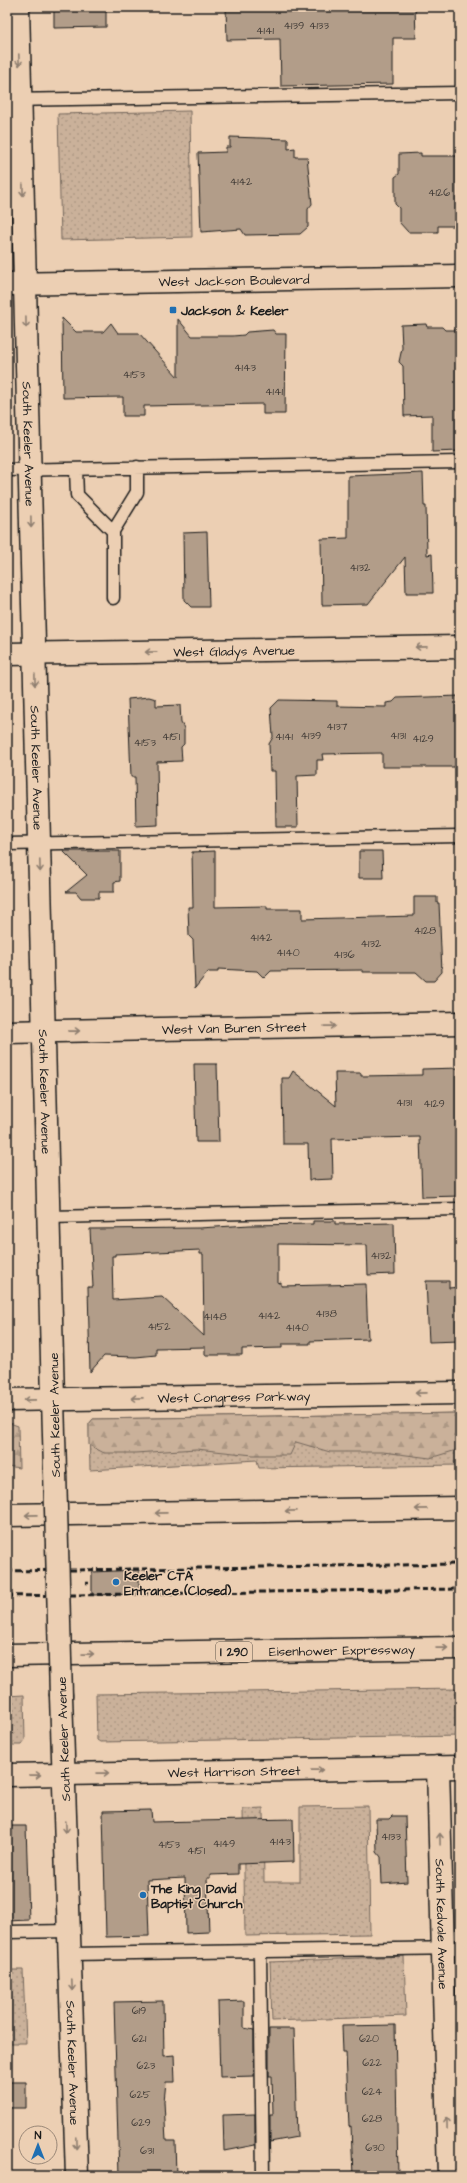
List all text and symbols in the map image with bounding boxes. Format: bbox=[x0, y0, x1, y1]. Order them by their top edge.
house number: 4139 bbox=[284, 18, 304, 33]
house number: 4133 bbox=[309, 18, 329, 33]
house number: 4141 bbox=[256, 23, 274, 38]
one-way arrow bbox=[15, 53, 23, 66]
house number: 4142 bbox=[230, 174, 253, 189]
one-way arrow bbox=[19, 183, 26, 196]
house number: 4126 bbox=[428, 185, 450, 200]
street label: West Jackson Boulevard bbox=[158, 271, 310, 291]
place label: Jackson & Keeler bbox=[180, 302, 289, 320]
marker: Jackson & Keeler bbox=[168, 305, 178, 315]
one-way arrow bbox=[22, 315, 30, 328]
house number: 4143 bbox=[234, 360, 256, 375]
house number: 4153 bbox=[123, 367, 146, 382]
street label: South Keeler Avenue bbox=[17, 381, 39, 507]
house number: 4141 bbox=[265, 384, 283, 399]
one-way arrow bbox=[27, 515, 35, 528]
house number: 4132 bbox=[350, 560, 371, 575]
street label: West Gladys Avenue bbox=[173, 642, 295, 661]
one-way arrow bbox=[415, 643, 428, 651]
one-way arrow bbox=[145, 648, 158, 656]
one-way arrow bbox=[31, 673, 39, 686]
street label: South Keeler Avenue bbox=[26, 705, 47, 830]
house number: 4137 bbox=[326, 719, 348, 734]
house number: 4139 bbox=[301, 728, 321, 743]
house number: 4131 bbox=[390, 728, 407, 743]
house number: 4151 bbox=[162, 729, 181, 744]
house number: 4141 bbox=[275, 729, 293, 744]
house number: 4129 bbox=[412, 731, 434, 746]
house number: 4153 bbox=[134, 735, 157, 750]
one-way arrow bbox=[36, 859, 43, 872]
house number: 4128 bbox=[414, 923, 436, 938]
house number: 4142 bbox=[250, 930, 273, 945]
house number: 4132 bbox=[361, 936, 382, 951]
house number: 4140 bbox=[276, 945, 300, 960]
house number: 4136 bbox=[333, 947, 355, 962]
street label: West Van Buren Street bbox=[161, 1018, 307, 1039]
one-way arrow bbox=[323, 1022, 336, 1030]
one-way arrow bbox=[67, 1027, 80, 1035]
street label: South Keeler Avenue bbox=[34, 1029, 55, 1154]
house number: 4131 bbox=[396, 1095, 413, 1110]
house number: 4129 bbox=[423, 1096, 445, 1111]
house number: 4132 bbox=[371, 1248, 392, 1263]
house number: 4138 bbox=[315, 1306, 337, 1321]
house number: 4142 bbox=[258, 1308, 281, 1323]
house number: 4148 bbox=[203, 1309, 227, 1324]
house number: 4152 bbox=[148, 1319, 171, 1334]
house number: 4140 bbox=[285, 1320, 309, 1335]
street label: South Keeler Avenue bbox=[45, 1352, 65, 1478]
street label: West Congress Parkway bbox=[157, 1387, 311, 1408]
one-way arrow bbox=[415, 1390, 428, 1397]
one-way arrow bbox=[131, 1394, 144, 1402]
one-way arrow bbox=[24, 1396, 37, 1403]
one-way arrow bbox=[415, 1505, 428, 1513]
one-way arrow bbox=[285, 1507, 298, 1515]
one-way arrow bbox=[155, 1509, 168, 1517]
one-way arrow bbox=[25, 1511, 38, 1519]
place label: Keeler CTA Entrance (Closed) bbox=[124, 1567, 232, 1600]
marker: Keeler CTA Entrance (Closed) bbox=[111, 1577, 121, 1587]
street label: Eisenhower Expressway bbox=[269, 1641, 415, 1661]
road number: I 290 bbox=[216, 1642, 252, 1662]
one-way arrow bbox=[435, 1644, 448, 1652]
one-way arrow bbox=[81, 1650, 94, 1658]
street label: South Keeler Avenue bbox=[53, 1676, 75, 1802]
street label: West Harrison Street bbox=[167, 1762, 301, 1782]
one-way arrow bbox=[310, 1766, 323, 1774]
one-way arrow bbox=[96, 1770, 109, 1777]
one-way arrow bbox=[28, 1771, 41, 1779]
one-way arrow bbox=[62, 1820, 70, 1833]
house number: 4133 bbox=[381, 1829, 401, 1844]
one-way arrow bbox=[436, 1833, 444, 1846]
house number: 4143 bbox=[269, 1834, 291, 1849]
house number: 4149 bbox=[213, 1836, 235, 1851]
house number: 4153 bbox=[158, 1837, 181, 1852]
house number: 4151 bbox=[187, 1843, 206, 1858]
street label: South Kedvale Avenue bbox=[430, 1858, 452, 1990]
place label: The King David Baptist Church bbox=[150, 1880, 243, 1914]
marker: The King David Baptist Church bbox=[138, 1890, 148, 1900]
one-way arrow bbox=[68, 1978, 75, 1991]
street label: South Keeler Avenue bbox=[61, 2000, 83, 2126]
house number: 619 bbox=[132, 2003, 146, 2018]
house number: 621 bbox=[132, 2031, 147, 2046]
house number: 620 bbox=[359, 2031, 379, 2046]
house number: 622 bbox=[362, 2055, 382, 2070]
house number: 623 bbox=[137, 2058, 156, 2073]
house number: 624 bbox=[362, 2084, 383, 2099]
house number: 625 bbox=[130, 2087, 151, 2102]
house number: 628 bbox=[362, 2111, 382, 2126]
house number: 629 bbox=[131, 2115, 151, 2130]
one-way arrow bbox=[443, 2117, 451, 2130]
north arrow bbox=[18, 2125, 58, 2165]
text: N bbox=[35, 2128, 42, 2143]
one-way arrow bbox=[72, 2136, 80, 2149]
house number: 630 bbox=[365, 2140, 385, 2155]
house number: 631 bbox=[140, 2143, 155, 2158]

